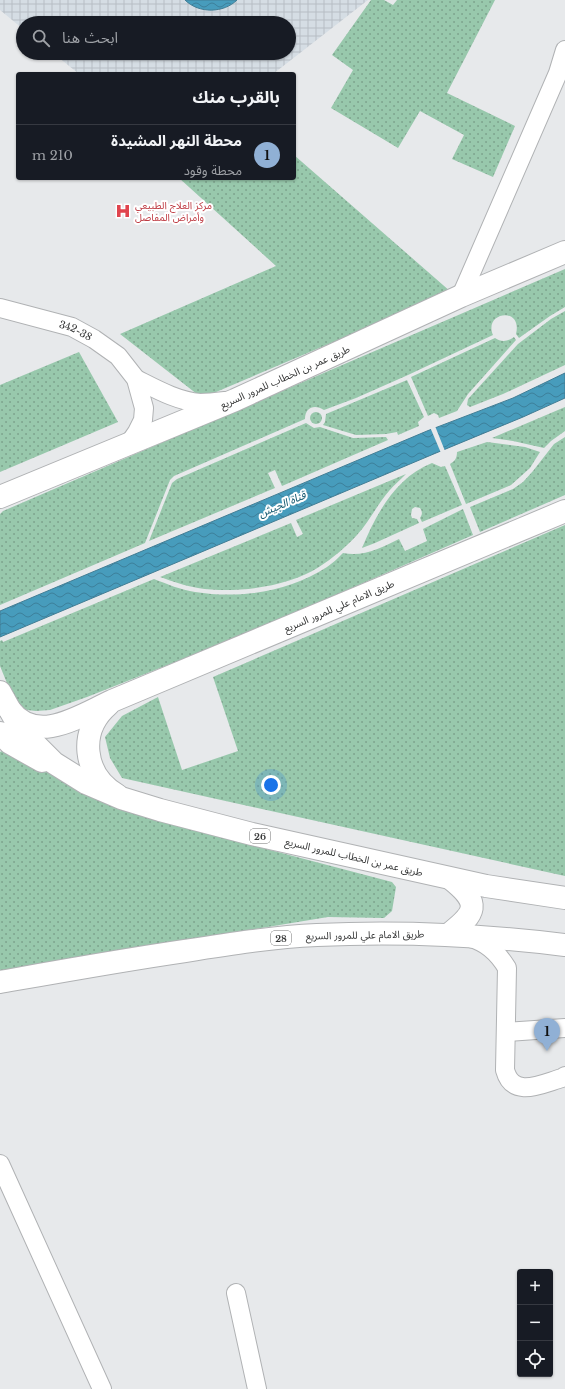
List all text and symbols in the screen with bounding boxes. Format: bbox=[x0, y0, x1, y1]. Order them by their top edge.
search box bbox=[16, 16, 296, 60]
icon: search bbox=[30, 27, 52, 49]
text: ابحث هنا bbox=[62, 28, 118, 47]
text: بالقرب منك bbox=[193, 87, 280, 108]
text: محطة النهر المشيدة bbox=[111, 131, 242, 150]
text: 210 m bbox=[32, 147, 73, 164]
text: 1 bbox=[264, 147, 270, 164]
text: محطة وقود bbox=[184, 162, 242, 179]
place label: مركز العلاج الطبيعي وأمراض المفاصل bbox=[135, 199, 212, 224]
hospital icon: مركز العلاج الطبيعي وأمراض المفاصل bbox=[114, 202, 132, 220]
street label: 342-38 bbox=[58, 317, 94, 343]
street label: طريق عمر بن الخطاب للمرور السريع bbox=[218, 342, 353, 412]
water label: قناة الجيش bbox=[256, 487, 309, 520]
street label: طريق الامام علي للمرور السريع bbox=[282, 577, 397, 637]
your location bbox=[261, 775, 281, 795]
road number: 26 bbox=[250, 829, 270, 843]
street label: طريق عمر بن الخطاب للمرور السريع bbox=[284, 835, 424, 880]
street label: طريق الامام علي للمرور السريع bbox=[306, 927, 425, 945]
road number: 28 bbox=[271, 931, 291, 945]
pin: 1 bbox=[534, 1018, 560, 1051]
map controls bbox=[517, 1269, 553, 1377]
button: + bbox=[517, 1269, 553, 1305]
button: − bbox=[517, 1305, 553, 1341]
button: locate bbox=[517, 1341, 553, 1377]

